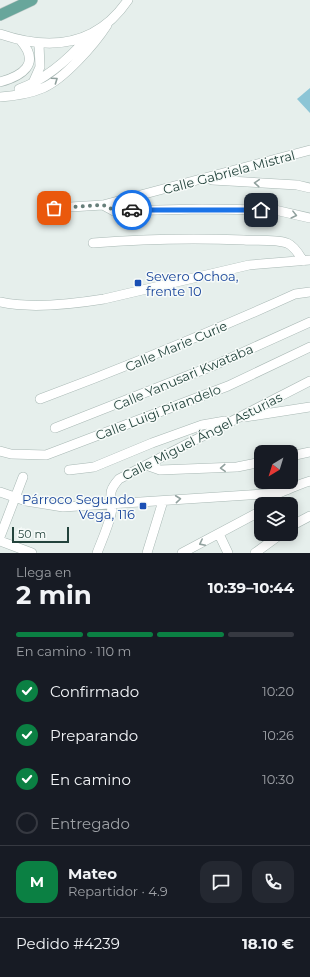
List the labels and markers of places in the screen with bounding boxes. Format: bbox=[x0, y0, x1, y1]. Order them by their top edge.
pin bbox=[37, 191, 71, 225]
pin bbox=[244, 193, 278, 227]
place label: Severo Ochoa, frente 10 bbox=[146, 268, 239, 299]
marker: Severo Ochoa, frente 10 bbox=[133, 278, 143, 288]
place label: Párroco Segundo Vega, 116 bbox=[22, 491, 135, 522]
marker: Párroco Segundo Vega, 116 bbox=[138, 501, 148, 511]

